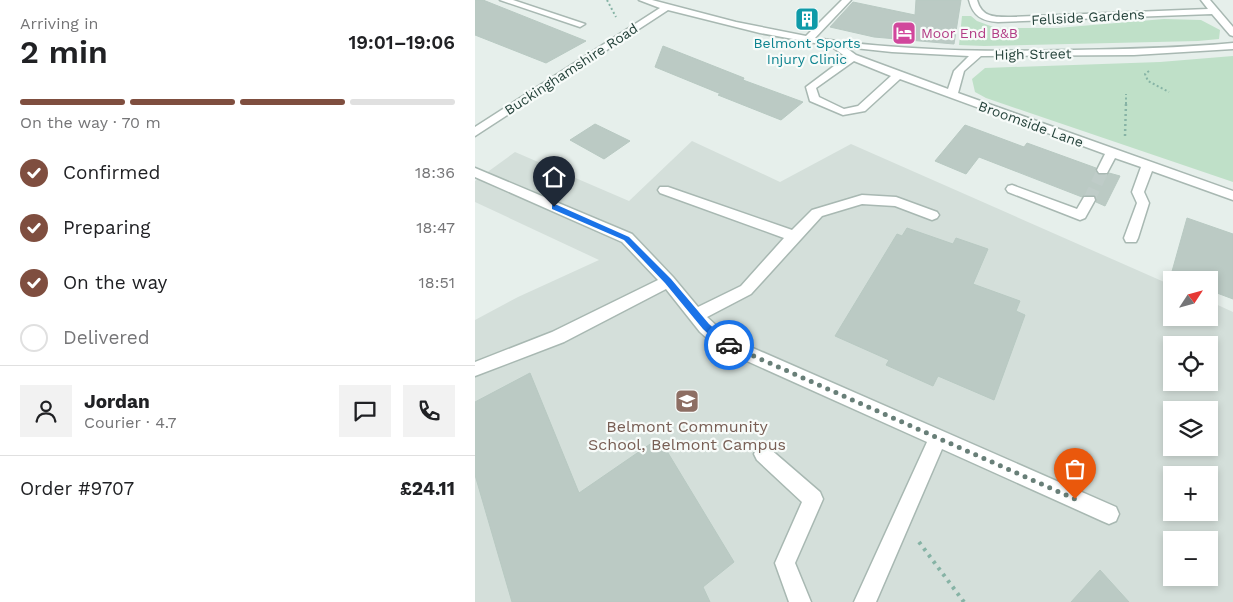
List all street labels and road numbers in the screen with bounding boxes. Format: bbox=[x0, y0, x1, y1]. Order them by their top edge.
street label: Fellside Gardens bbox=[1031, 6, 1145, 28]
street label: Buckinghamshire Road bbox=[501, 20, 641, 118]
street label: High Street bbox=[994, 45, 1072, 63]
street label: Broomside Lane bbox=[976, 98, 1086, 150]

